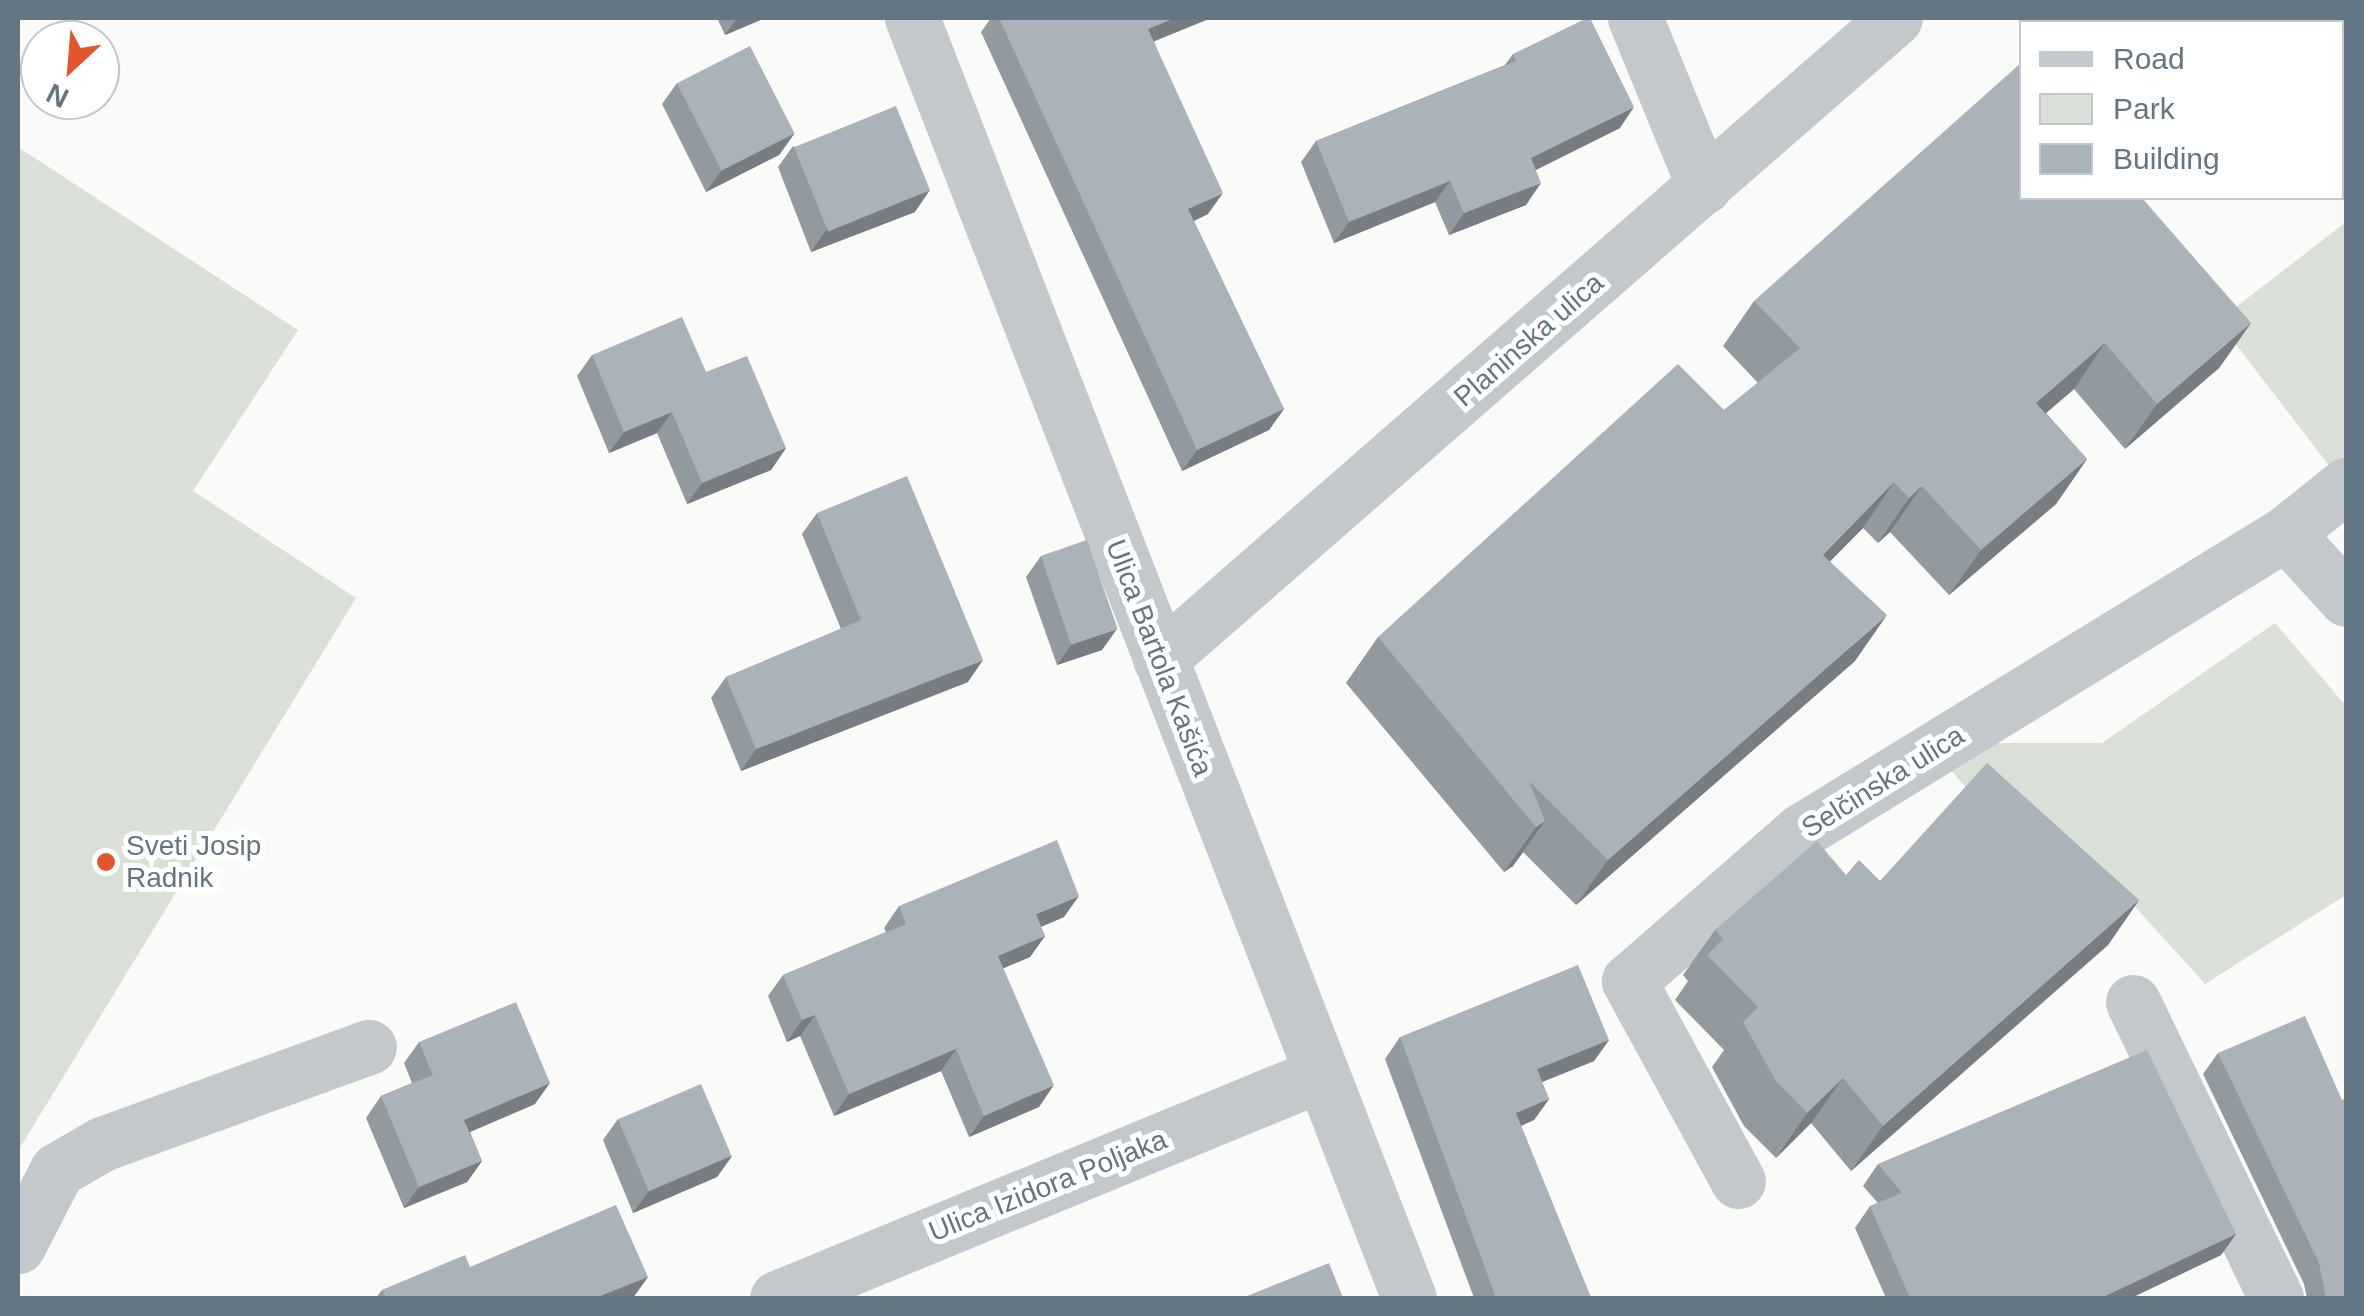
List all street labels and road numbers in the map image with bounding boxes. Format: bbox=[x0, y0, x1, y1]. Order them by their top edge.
street label: Planinska ulica bbox=[1447, 266, 1611, 414]
street label: Ulica Bartola Kašića bbox=[1098, 535, 1220, 781]
street label: Selčinska ulica bbox=[1796, 719, 1970, 845]
street label: Ulica Izidora Poljaka bbox=[924, 1123, 1172, 1249]

